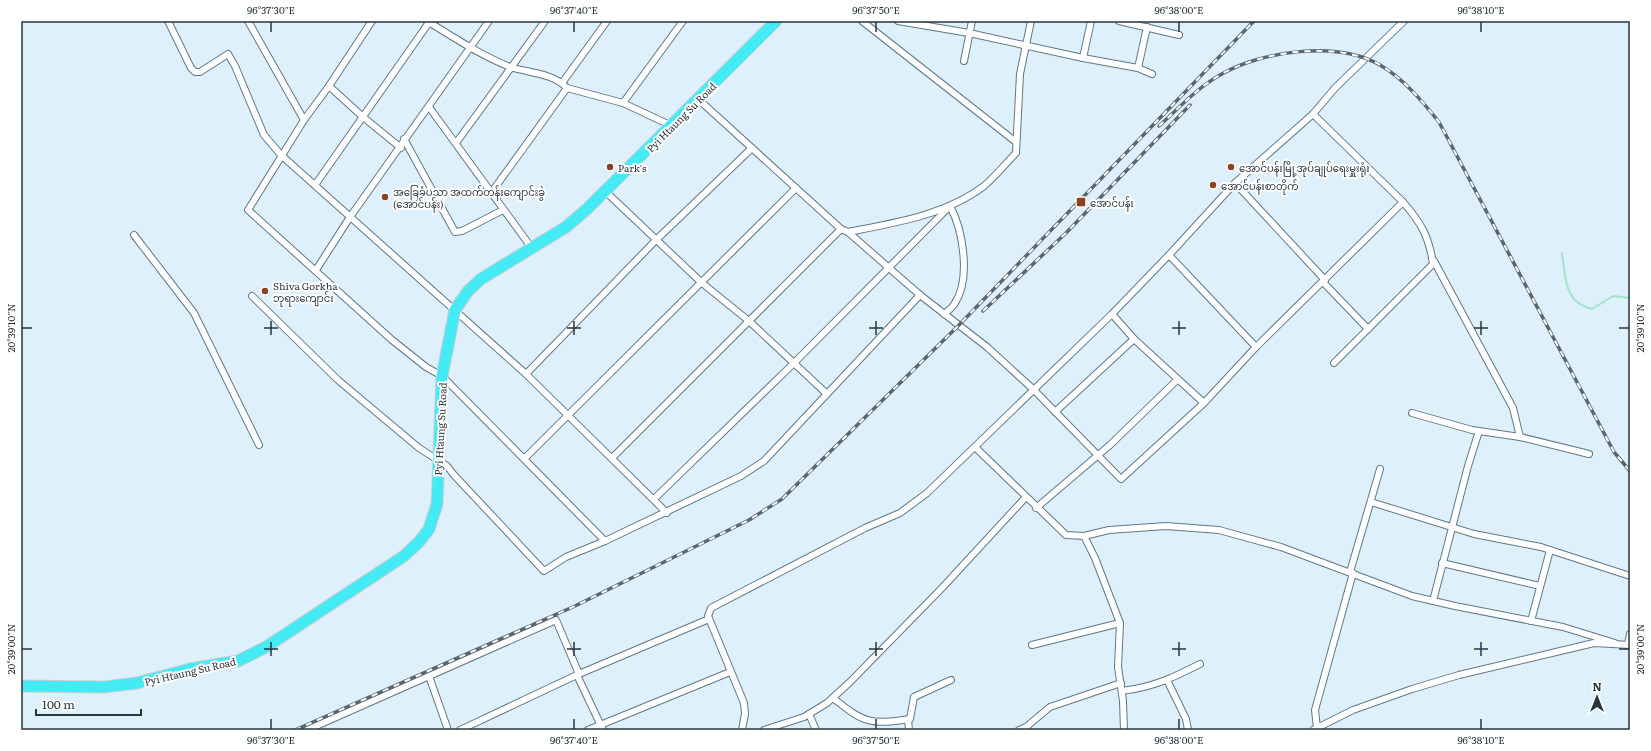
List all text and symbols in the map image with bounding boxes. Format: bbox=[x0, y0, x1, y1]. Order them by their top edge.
text: 96°37'30"E bbox=[247, 2, 295, 17]
text: 96°37'40"E bbox=[550, 2, 598, 17]
text: 96°37'50"E bbox=[852, 2, 900, 17]
text: 96°38'00"E bbox=[1155, 2, 1203, 17]
text: 96°38'10"E bbox=[1457, 2, 1505, 17]
street label: Pyi Htaung Su Road bbox=[643, 79, 719, 155]
place label: Park's bbox=[618, 160, 647, 175]
place label: အောင်ပန်းမြို့အုပ်ချုပ်ရေးမှူးရုံး bbox=[1239, 160, 1370, 177]
marker: Park's bbox=[605, 162, 615, 172]
marker: အောင်ပန်းမြို့အုပ်ချုပ်ရေးမှူးရုံး bbox=[1226, 162, 1236, 172]
place label: အောင်ပန်းစာတိုက် bbox=[1221, 178, 1299, 195]
marker: အောင်ပန်းစာတိုက် bbox=[1208, 180, 1218, 190]
place label: အခြေခံပညာ အထက်တန်းကျောင်းခွဲ (အောင်ပန်း) bbox=[393, 184, 545, 213]
marker: အခြေခံပညာ အထက်တန်းကျောင်းခွဲ (အောင်ပန်း) bbox=[380, 192, 390, 202]
place label: အောင်ပန်း bbox=[1090, 195, 1134, 212]
marker: အောင်ပန်း bbox=[1075, 196, 1087, 208]
place label: Shiva Gorkha ဘုရားကျောင်း bbox=[273, 278, 338, 307]
marker: Shiva Gorkha ဘုရားကျောင်း bbox=[260, 286, 270, 296]
text: 20°39'10"N bbox=[3, 303, 18, 353]
text: 20°39'10"N bbox=[1632, 303, 1647, 353]
street label: Pyi Htaung Su Road bbox=[430, 382, 450, 476]
text: 20°39'00"N bbox=[3, 624, 18, 674]
text: 20°39'00"N bbox=[1632, 624, 1647, 674]
street label: Pyi Htaung Su Road bbox=[143, 653, 237, 689]
north arrow bbox=[1577, 677, 1617, 717]
text: N bbox=[1592, 678, 1602, 694]
scale bar bbox=[36, 691, 141, 717]
text: 100 m bbox=[42, 695, 75, 713]
text: 96°37'30"E bbox=[247, 732, 295, 747]
text: 96°37'40"E bbox=[550, 732, 598, 747]
text: 96°37'50"E bbox=[852, 732, 900, 747]
text: 96°38'00"E bbox=[1155, 732, 1203, 747]
text: 96°38'10"E bbox=[1457, 732, 1505, 747]

